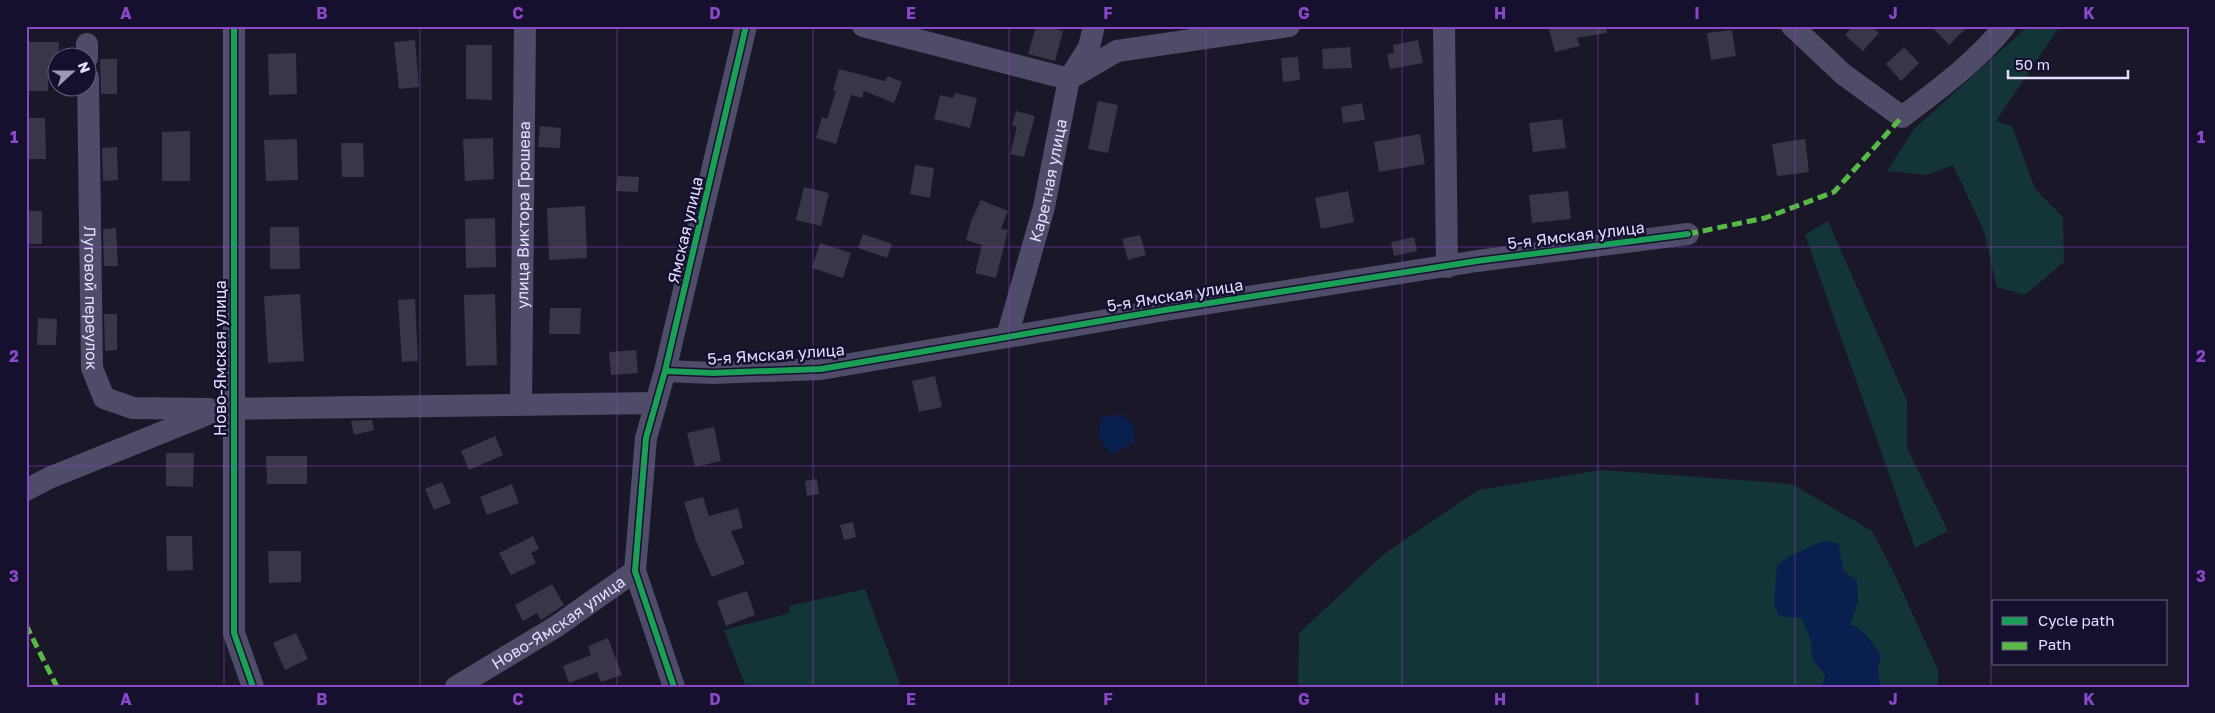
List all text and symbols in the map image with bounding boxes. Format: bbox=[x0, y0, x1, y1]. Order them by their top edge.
text: A bbox=[120, 3, 132, 23]
text: B bbox=[316, 3, 328, 23]
text: C bbox=[512, 3, 524, 23]
text: D bbox=[709, 3, 721, 23]
text: E bbox=[906, 3, 916, 23]
text: F bbox=[1103, 3, 1113, 23]
text: G bbox=[1298, 3, 1310, 23]
text: H bbox=[1494, 3, 1506, 23]
text: I bbox=[1694, 3, 1700, 23]
text: J bbox=[1888, 3, 1898, 23]
text: K bbox=[2083, 3, 2095, 23]
north arrow bbox=[48, 48, 98, 98]
scale bar bbox=[2008, 48, 2128, 80]
text: 50 m bbox=[2015, 55, 2050, 73]
text: N bbox=[75, 59, 94, 75]
street label: Каретная улица bbox=[1025, 117, 1071, 244]
street label: улица Виктора Грошева bbox=[512, 121, 534, 309]
text: 1 bbox=[10, 127, 18, 147]
text: 1 bbox=[2197, 127, 2205, 147]
street label: Ямская улица bbox=[663, 175, 707, 285]
street label: 5-я Ямская улица bbox=[1506, 217, 1646, 253]
street label: Луговой переулок bbox=[80, 226, 102, 370]
street label: 5-я Ямская улица bbox=[1105, 274, 1245, 316]
street label: Ново-Ямская улица bbox=[210, 280, 230, 436]
street label: 5-я Ямская улица bbox=[707, 339, 845, 369]
text: 2 bbox=[9, 346, 19, 366]
text: 2 bbox=[2196, 346, 2206, 366]
text: 3 bbox=[9, 566, 19, 586]
text: 3 bbox=[2196, 566, 2206, 586]
street label: Ново-Ямская улица bbox=[488, 571, 629, 673]
legend bbox=[1992, 600, 2168, 666]
text: Cycle path bbox=[2038, 611, 2114, 629]
text: Path bbox=[2038, 635, 2071, 653]
text: A bbox=[120, 689, 132, 709]
text: B bbox=[316, 689, 328, 709]
text: C bbox=[512, 689, 524, 709]
text: D bbox=[709, 689, 721, 709]
text: E bbox=[906, 689, 916, 709]
text: F bbox=[1103, 689, 1113, 709]
text: G bbox=[1298, 689, 1310, 709]
text: H bbox=[1494, 689, 1506, 709]
text: I bbox=[1694, 689, 1700, 709]
text: J bbox=[1888, 689, 1898, 709]
text: K bbox=[2083, 689, 2095, 709]

